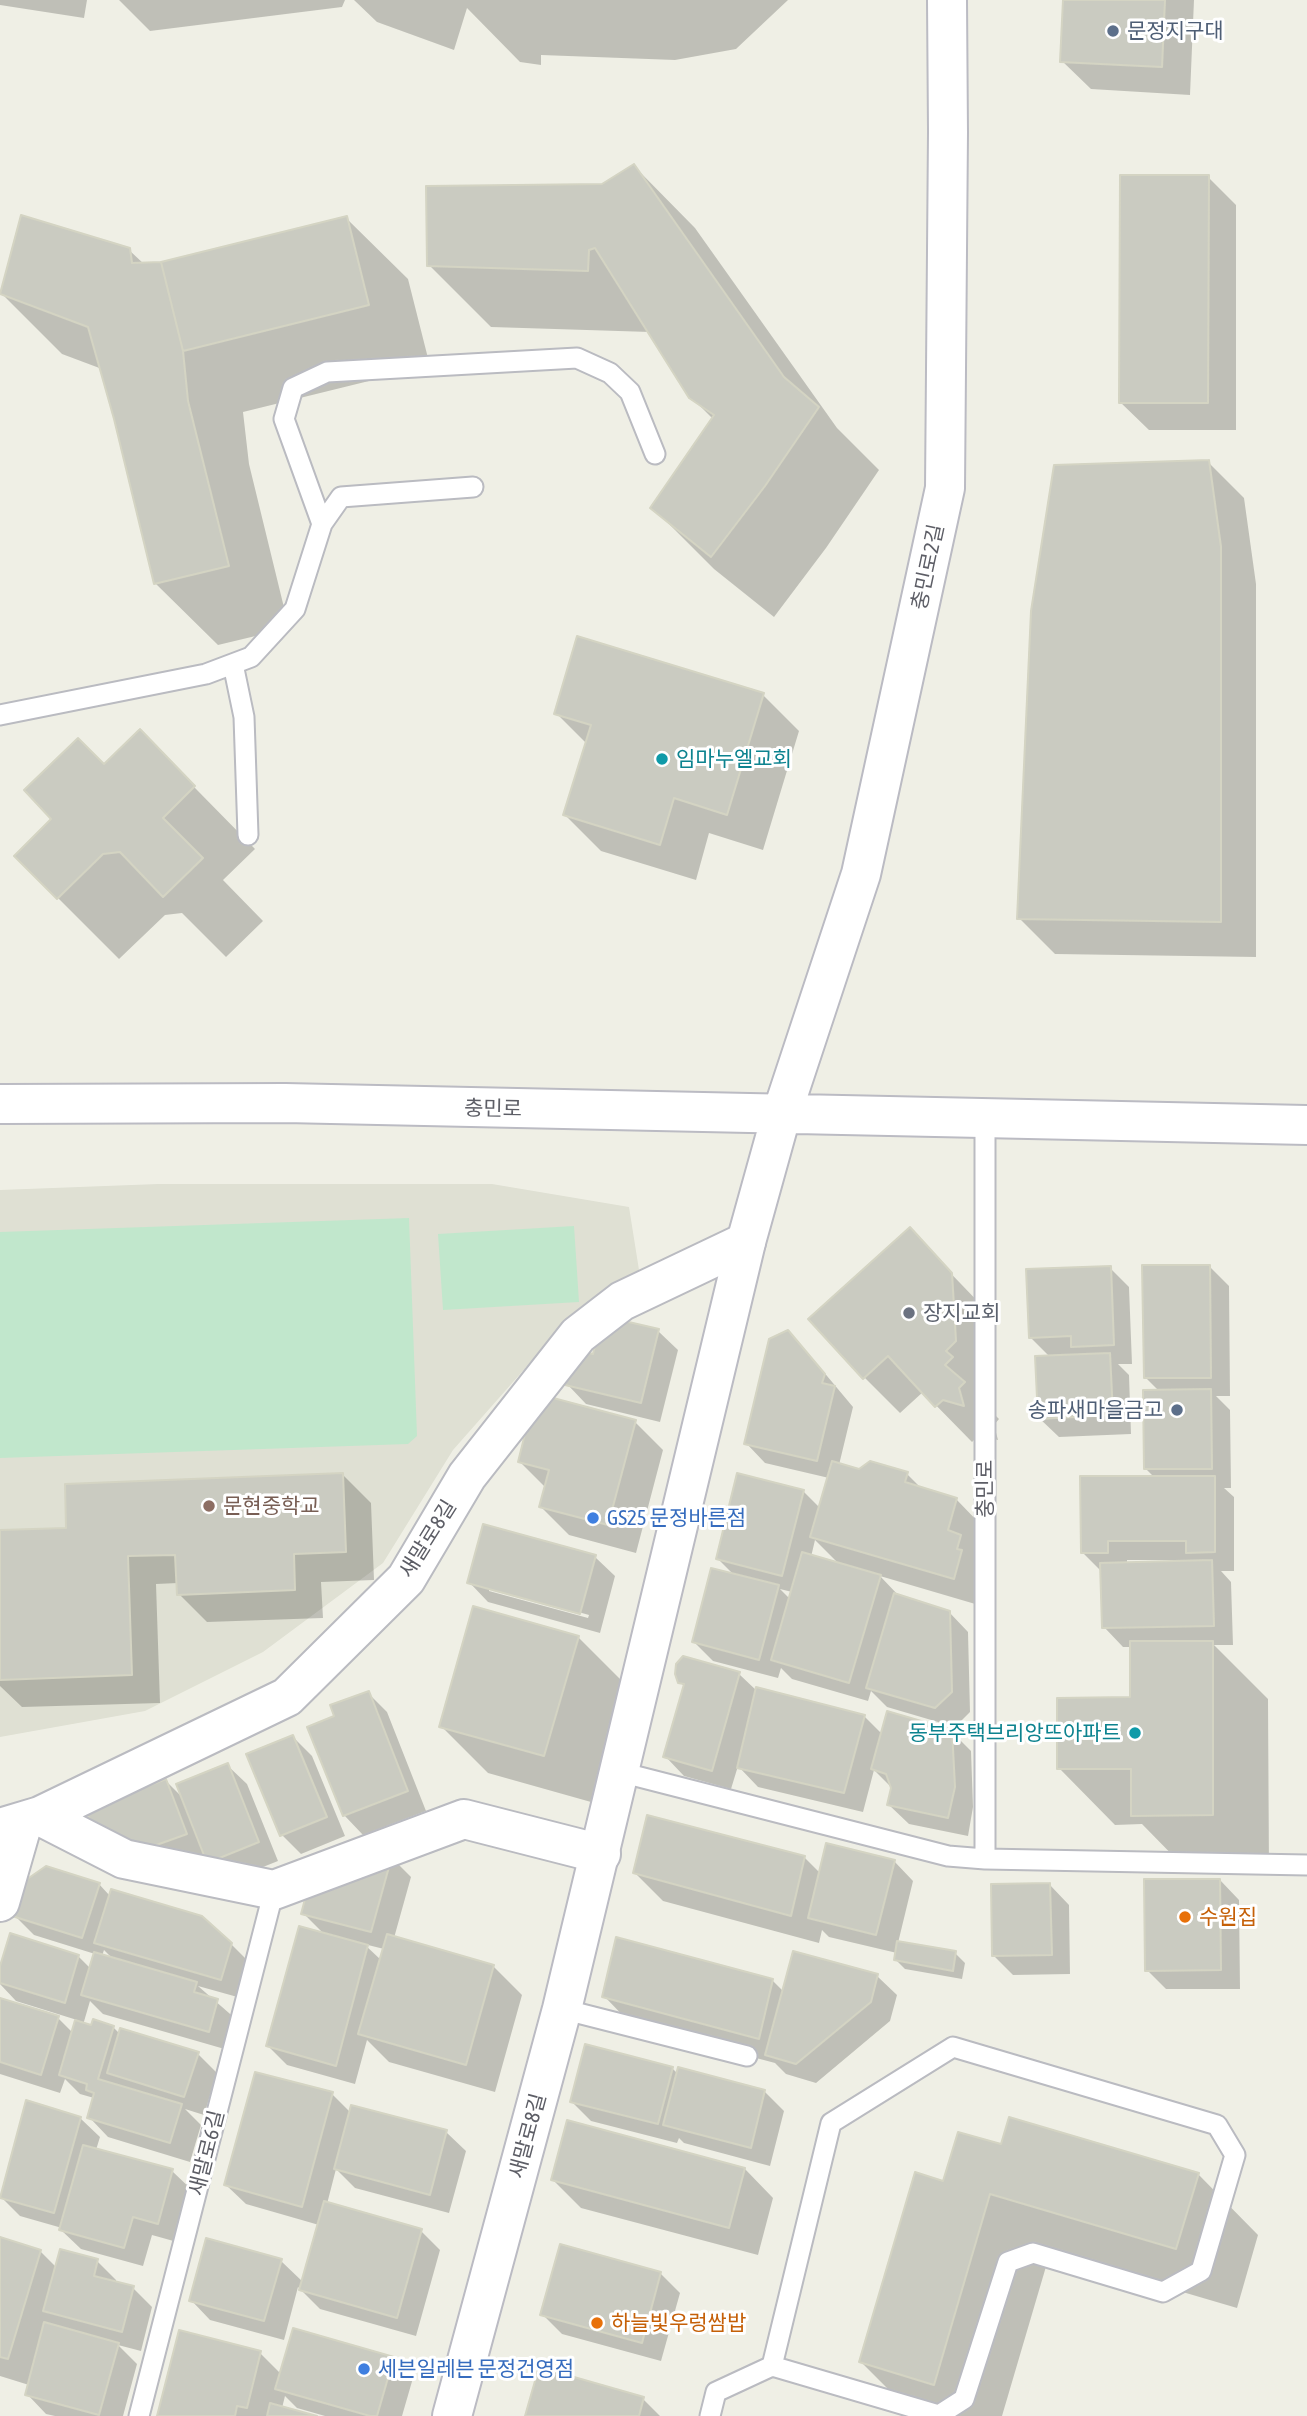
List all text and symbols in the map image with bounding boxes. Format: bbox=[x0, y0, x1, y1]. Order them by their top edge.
place label: 문정지구대 bbox=[1127, 18, 1224, 44]
marker: 문정지구대 bbox=[1105, 23, 1121, 39]
street label: 충민로2길 bbox=[907, 522, 949, 612]
place label: 임마누엘교회 bbox=[676, 746, 792, 772]
marker: 임마누엘교회 bbox=[654, 751, 670, 767]
street label: 충민로 bbox=[464, 1096, 522, 1122]
place label: 장지교회 bbox=[923, 1300, 1000, 1326]
marker: 장지교회 bbox=[901, 1305, 917, 1321]
place label: 송파새마을금고 bbox=[1028, 1397, 1163, 1423]
marker: 송파새마을금고 bbox=[1169, 1402, 1185, 1418]
street label: 충민로 bbox=[972, 1460, 998, 1518]
place label: 문현중학교 bbox=[223, 1493, 320, 1519]
street label: 새말로8길 bbox=[394, 1495, 462, 1583]
marker: 문현중학교 bbox=[201, 1498, 217, 1514]
place label: GS25 문정바른점 bbox=[607, 1505, 746, 1531]
marker: GS25 문정바른점 bbox=[585, 1510, 601, 1526]
place label: 동부주택브리앙뜨아파트 bbox=[908, 1720, 1121, 1746]
marker: 동부주택브리앙뜨아파트 bbox=[1127, 1725, 1143, 1741]
place label: 수원집 bbox=[1199, 1904, 1257, 1930]
marker: 수원집 bbox=[1177, 1909, 1193, 1925]
street label: 새말로8길 bbox=[505, 2091, 551, 2181]
street label: 새말로6길 bbox=[184, 2108, 230, 2198]
place label: 하늘빛우렁쌈밥 bbox=[611, 2310, 746, 2336]
marker: 하늘빛우렁쌈밥 bbox=[589, 2315, 605, 2331]
place label: 세븐일레븐 문정건영점 bbox=[378, 2356, 574, 2382]
marker: 세븐일레븐 문정건영점 bbox=[356, 2361, 372, 2377]

